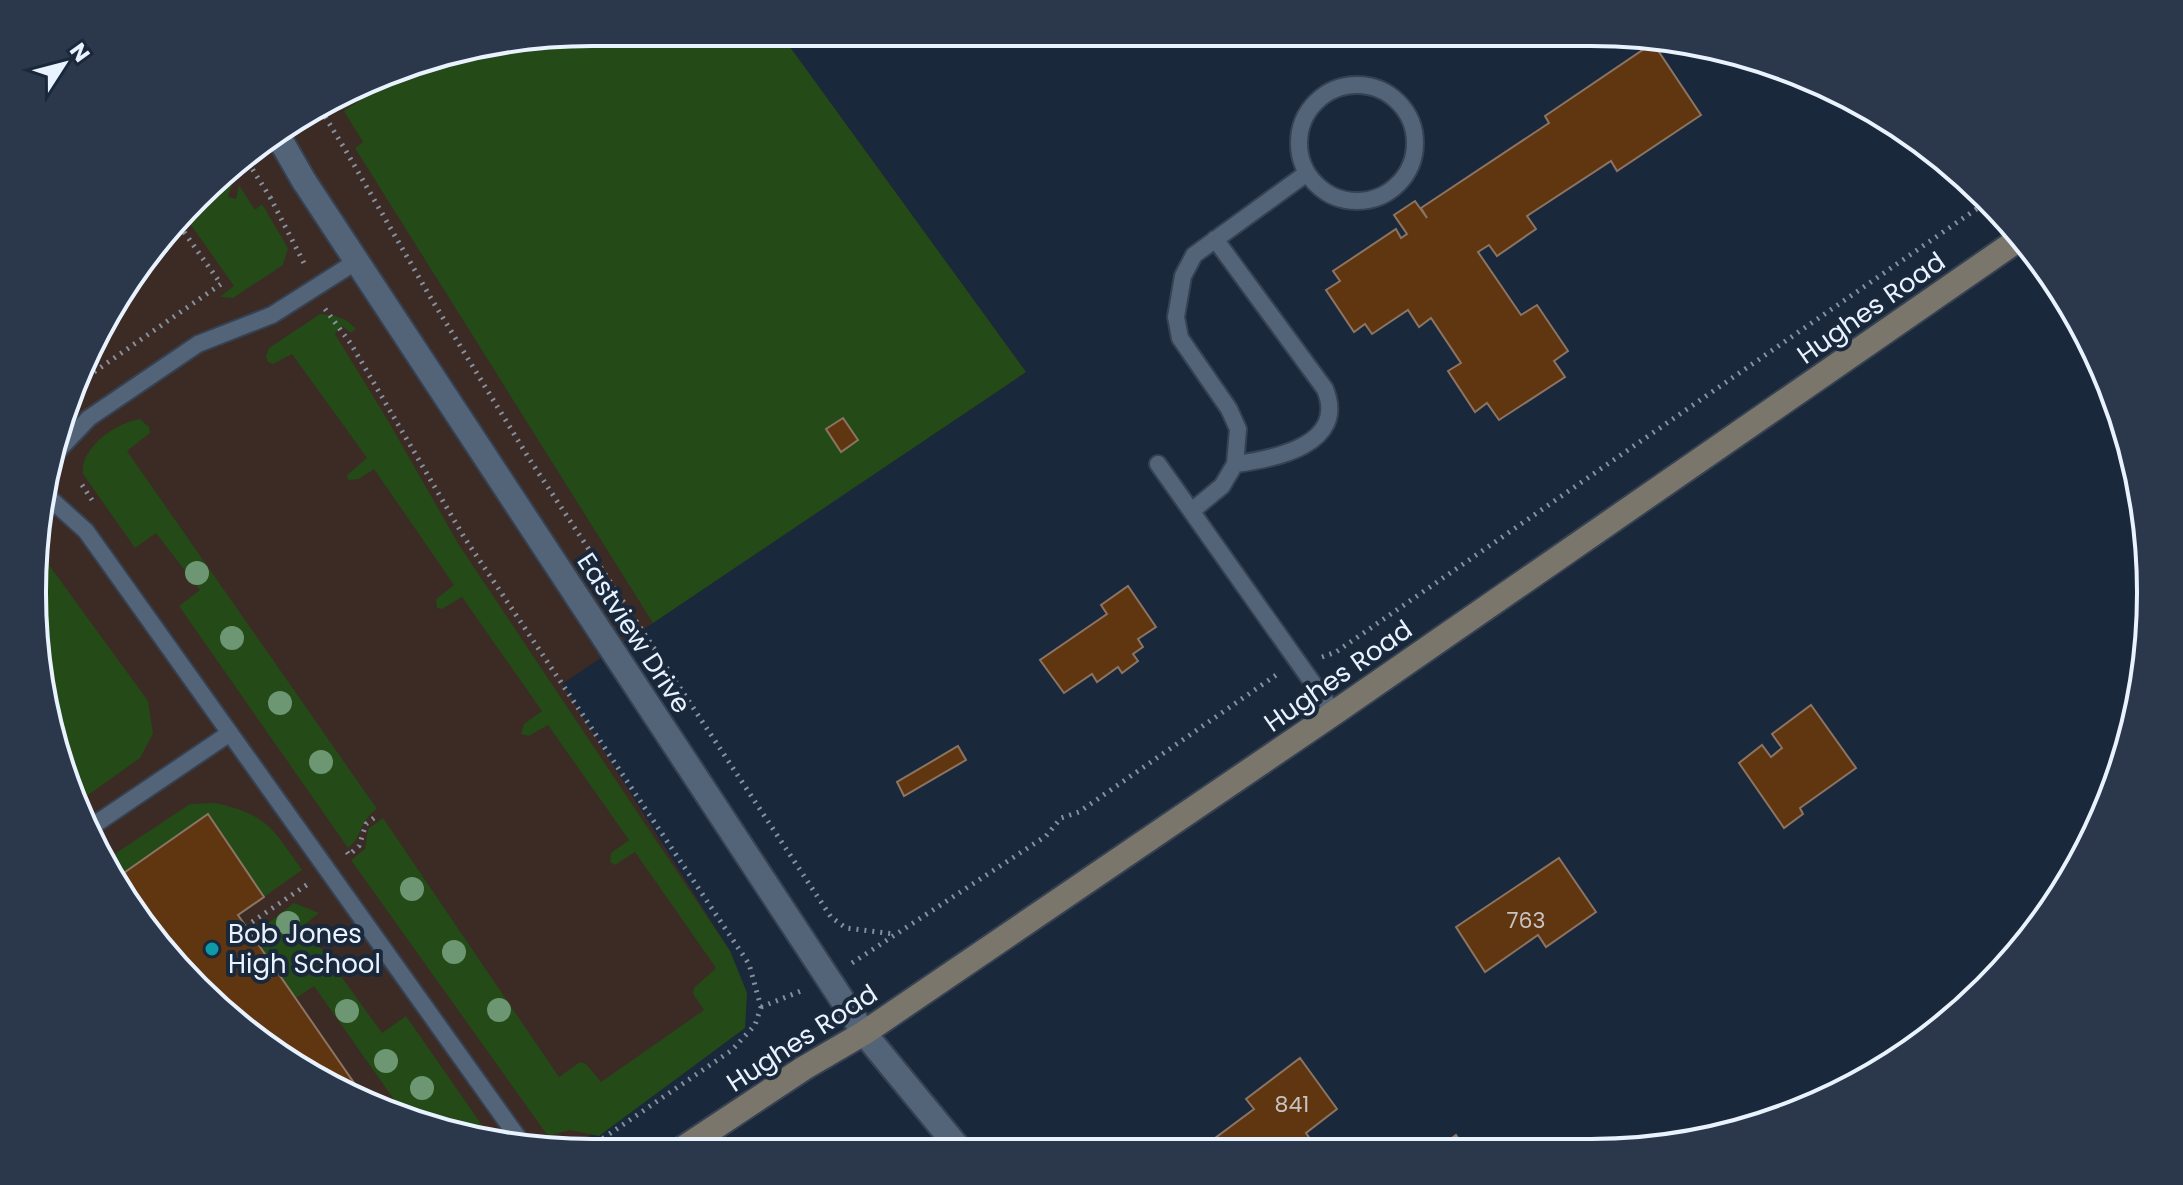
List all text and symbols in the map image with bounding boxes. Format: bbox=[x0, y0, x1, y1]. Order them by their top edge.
north arrow bbox=[24, 24, 104, 104]
text: N bbox=[62, 37, 97, 68]
street label: Hughes Road bbox=[1790, 244, 1952, 372]
street label: Eastview Drive bbox=[569, 546, 699, 720]
street label: Hughes Road bbox=[1257, 612, 1419, 740]
house number: 763 bbox=[1507, 905, 1545, 936]
place label: Bob Jones High School bbox=[228, 916, 381, 982]
marker: Bob Jones High School bbox=[203, 940, 221, 958]
street label: Hughes Road bbox=[720, 976, 884, 1100]
house number: 841 bbox=[1275, 1089, 1309, 1120]

